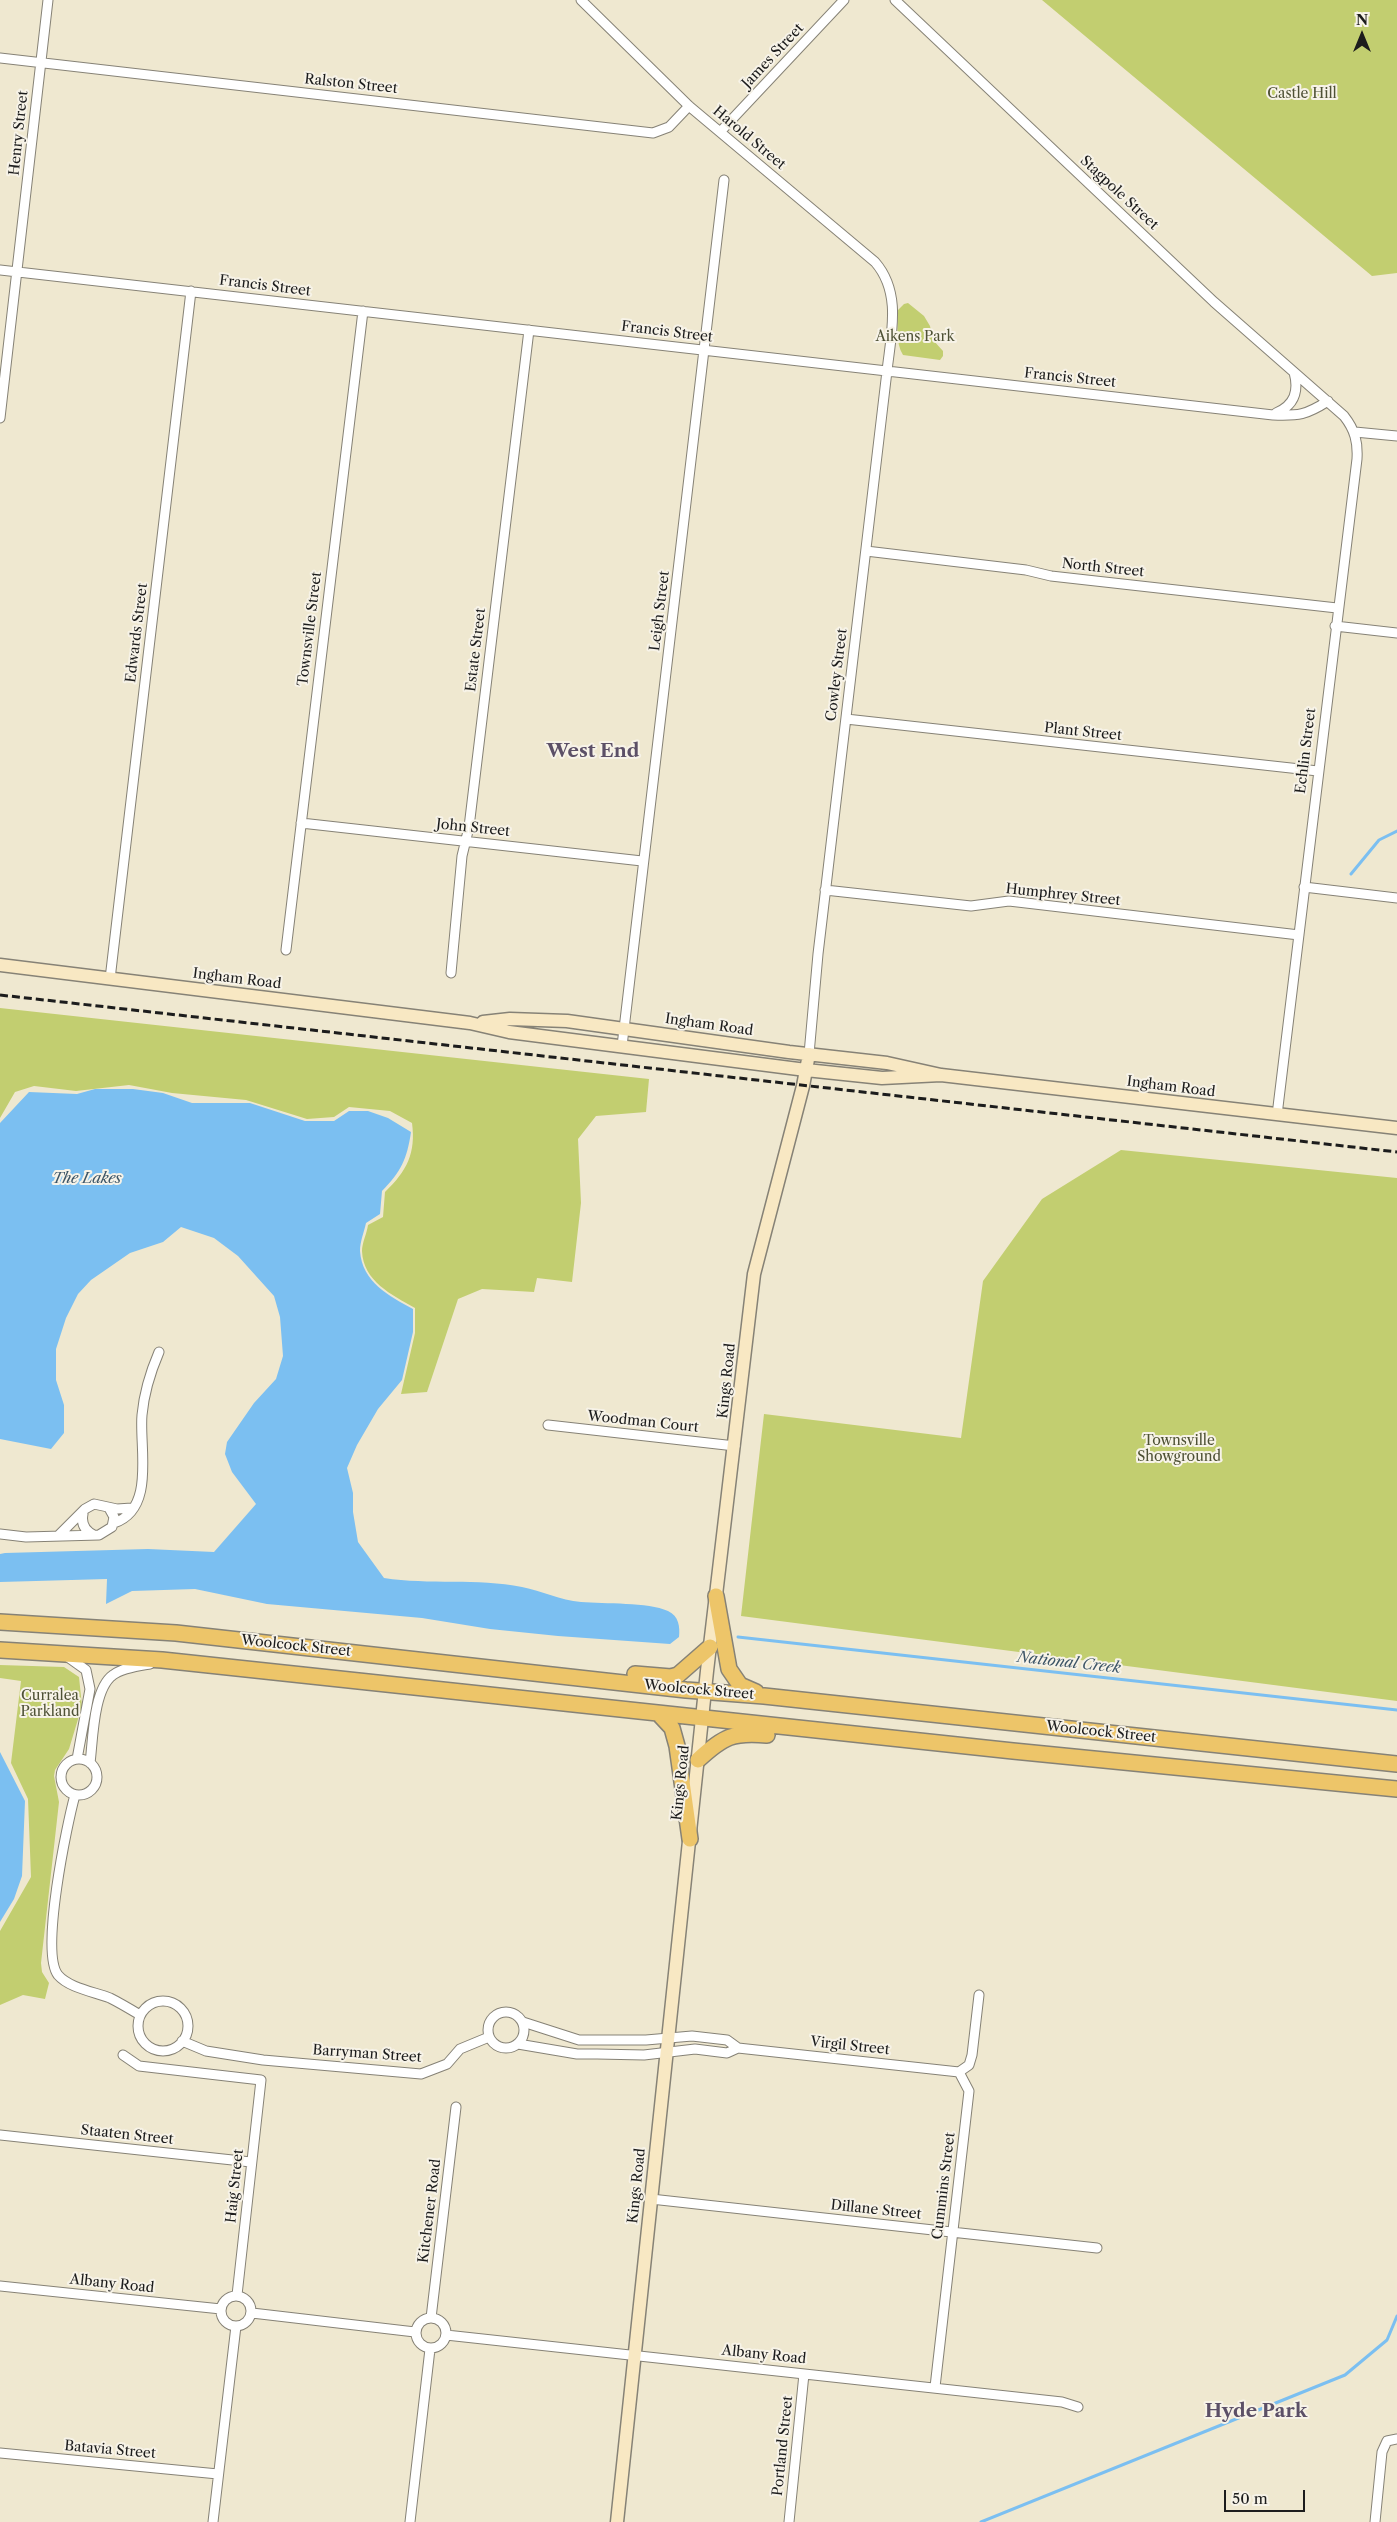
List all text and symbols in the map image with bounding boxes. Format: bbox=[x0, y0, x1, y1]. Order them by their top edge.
north arrow bbox=[1337, 10, 1387, 60]
text: N bbox=[1356, 11, 1368, 29]
street label: James Street bbox=[739, 20, 807, 92]
street label: Ralston Street bbox=[304, 71, 398, 97]
park label: Castle Hill bbox=[1267, 86, 1337, 102]
street label: Henry Street bbox=[6, 90, 32, 176]
street label: Harold Street bbox=[709, 103, 789, 173]
street label: Stagpole Street bbox=[1076, 153, 1162, 233]
street label: Francis Street bbox=[218, 272, 312, 300]
street label: Francis Street bbox=[620, 318, 714, 346]
park label: Aikens Park bbox=[875, 329, 955, 345]
street label: Francis Street bbox=[1023, 365, 1117, 391]
street label: North Street bbox=[1061, 555, 1145, 581]
street label: Leigh Street bbox=[647, 570, 673, 652]
street label: Townsville Street bbox=[295, 571, 325, 687]
street label: Edwards Street bbox=[123, 582, 151, 684]
street label: Estate Street bbox=[463, 607, 489, 693]
street label: Cowley Street bbox=[823, 628, 851, 722]
street label: Echlin Street bbox=[1292, 707, 1320, 795]
street label: Plant Street bbox=[1043, 720, 1123, 744]
district label: West End bbox=[547, 741, 639, 763]
street label: John Street bbox=[435, 816, 511, 840]
street label: Humphrey Street bbox=[1005, 881, 1121, 909]
street label: Ingham Road bbox=[192, 965, 282, 993]
street label: Ingham Road bbox=[664, 1010, 754, 1040]
street label: Ingham Road bbox=[1126, 1073, 1216, 1101]
water label: The Lakes bbox=[52, 1170, 122, 1188]
street label: Kings Road bbox=[715, 1342, 739, 1420]
street label: Woodman Court bbox=[587, 1408, 699, 1436]
park label: Townsville Showground bbox=[1137, 1433, 1221, 1465]
street label: Woolcock Street bbox=[240, 1632, 352, 1660]
water label: National Creek bbox=[1016, 1649, 1122, 1677]
street label: Woolcock Street bbox=[643, 1677, 755, 1703]
park label: Curralea Parkland bbox=[20, 1688, 80, 1720]
street label: Woolcock Street bbox=[1045, 1718, 1157, 1746]
street label: Kings Road bbox=[669, 1744, 693, 1822]
street label: Virgil Street bbox=[810, 2033, 890, 2059]
street label: Barryman Street bbox=[312, 2042, 422, 2066]
street label: Staaten Street bbox=[80, 2122, 174, 2148]
street label: Cummins Street bbox=[929, 2131, 959, 2241]
street label: Kings Road bbox=[625, 2147, 649, 2225]
street label: Haig Street bbox=[223, 2148, 247, 2224]
street label: Kitchener Road bbox=[415, 2158, 445, 2264]
street label: Dillane Street bbox=[830, 2197, 922, 2223]
street label: Albany Road bbox=[69, 2271, 155, 2297]
street label: Albany Road bbox=[721, 2342, 807, 2368]
street label: Portland Street bbox=[769, 2395, 797, 2497]
district label: Hyde Park bbox=[1205, 2401, 1307, 2423]
street label: Batavia Street bbox=[64, 2438, 156, 2462]
scale bar bbox=[1227, 2480, 1308, 2512]
text: 50 m bbox=[1232, 2489, 1268, 2508]

